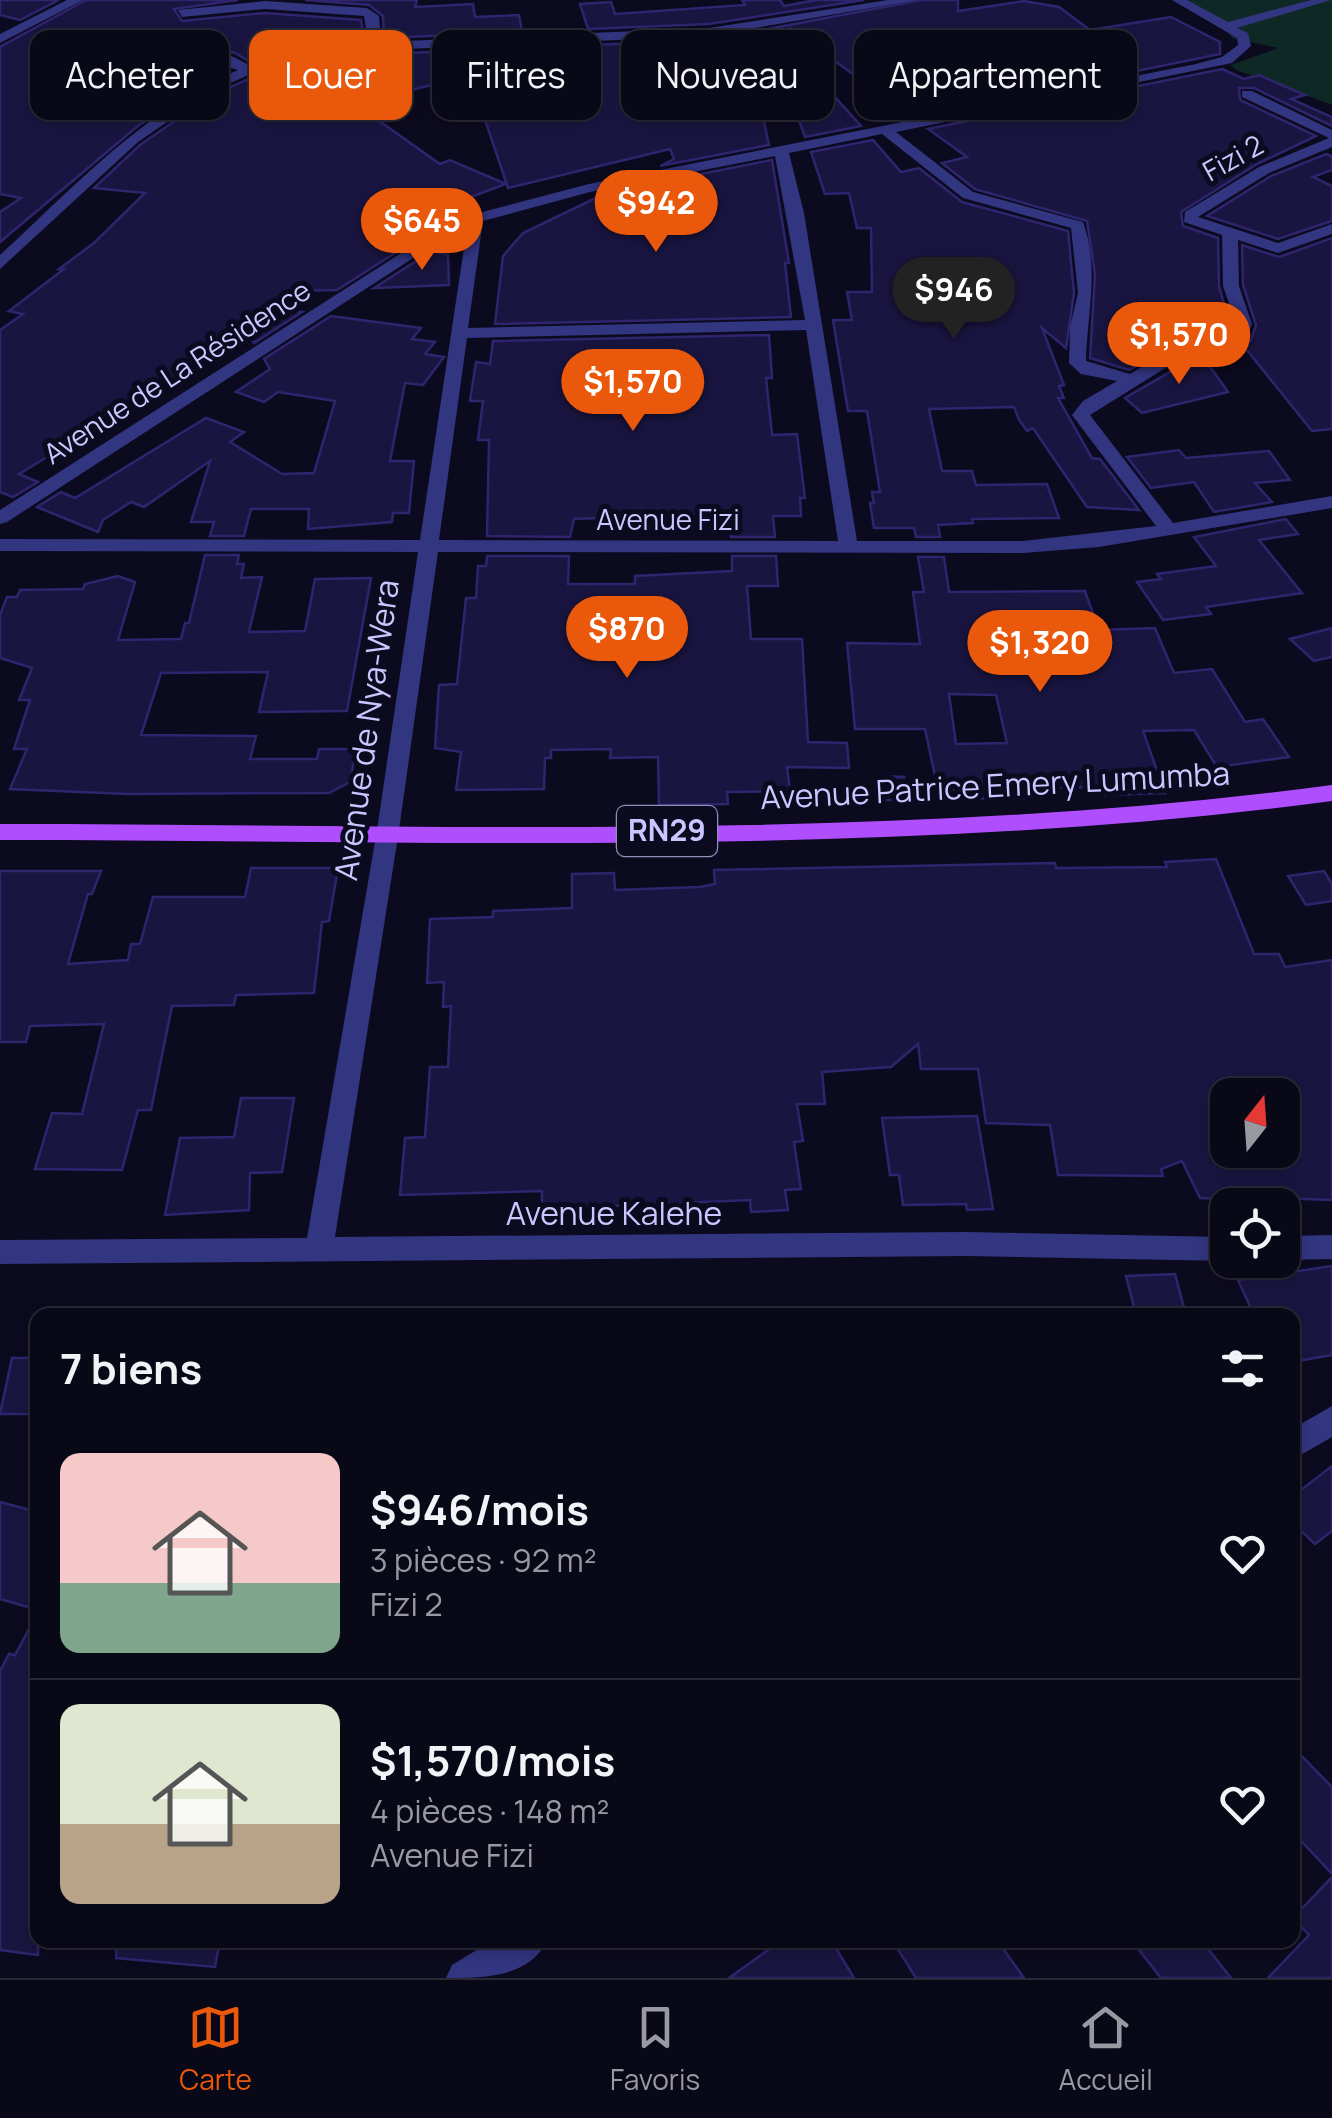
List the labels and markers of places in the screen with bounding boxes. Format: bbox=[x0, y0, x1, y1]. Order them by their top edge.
pin: $942 bbox=[597, 170, 715, 255]
pin: $645 bbox=[363, 188, 481, 273]
pin: $946 bbox=[895, 257, 1013, 342]
pin: $1,570 bbox=[1098, 302, 1260, 387]
pin: $1,570 bbox=[552, 349, 714, 434]
pin: $870 bbox=[568, 596, 686, 681]
pin: $1,320 bbox=[959, 610, 1121, 695]

